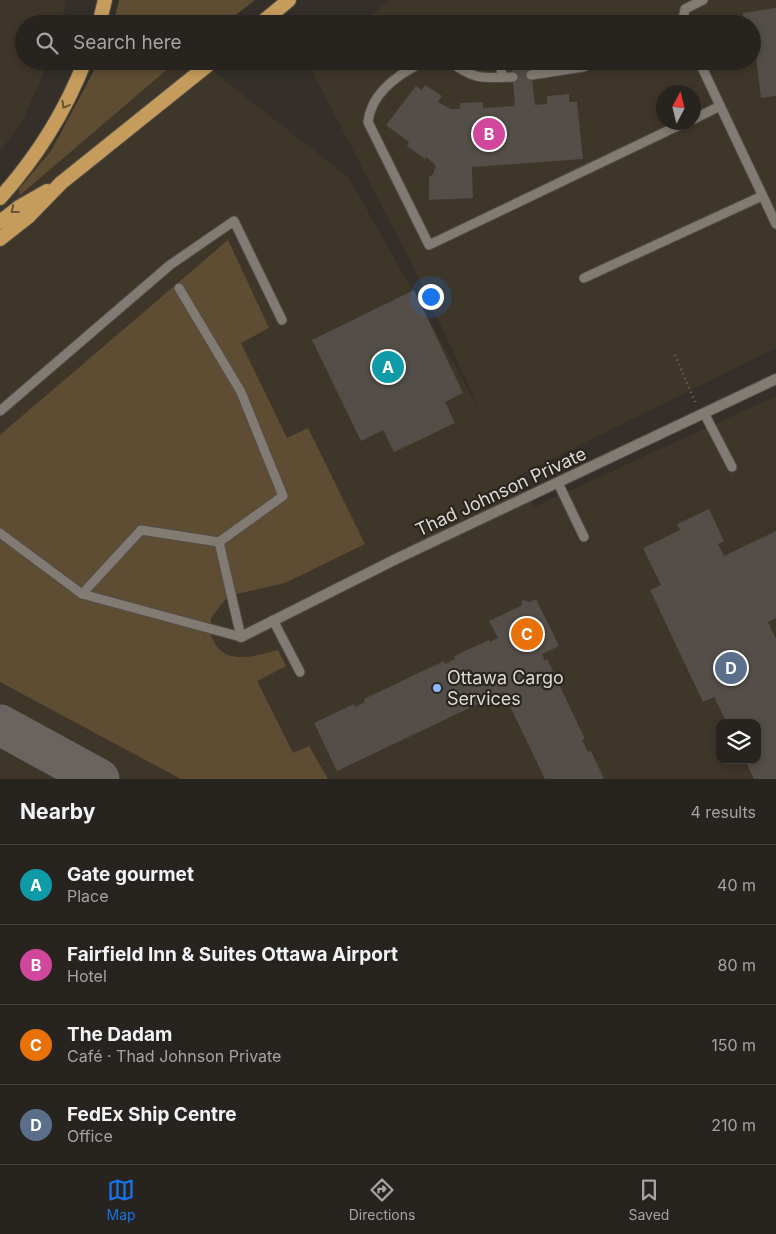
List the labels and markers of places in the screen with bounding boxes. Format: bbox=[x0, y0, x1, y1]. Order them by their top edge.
pin: B bbox=[473, 115, 505, 153]
pin: A bbox=[372, 348, 404, 386]
pin: C bbox=[511, 615, 543, 653]
pin: D bbox=[715, 649, 747, 687]
place label: Ottawa Cargo Services bbox=[447, 667, 564, 709]
marker: Ottawa Cargo Services bbox=[431, 682, 443, 694]

